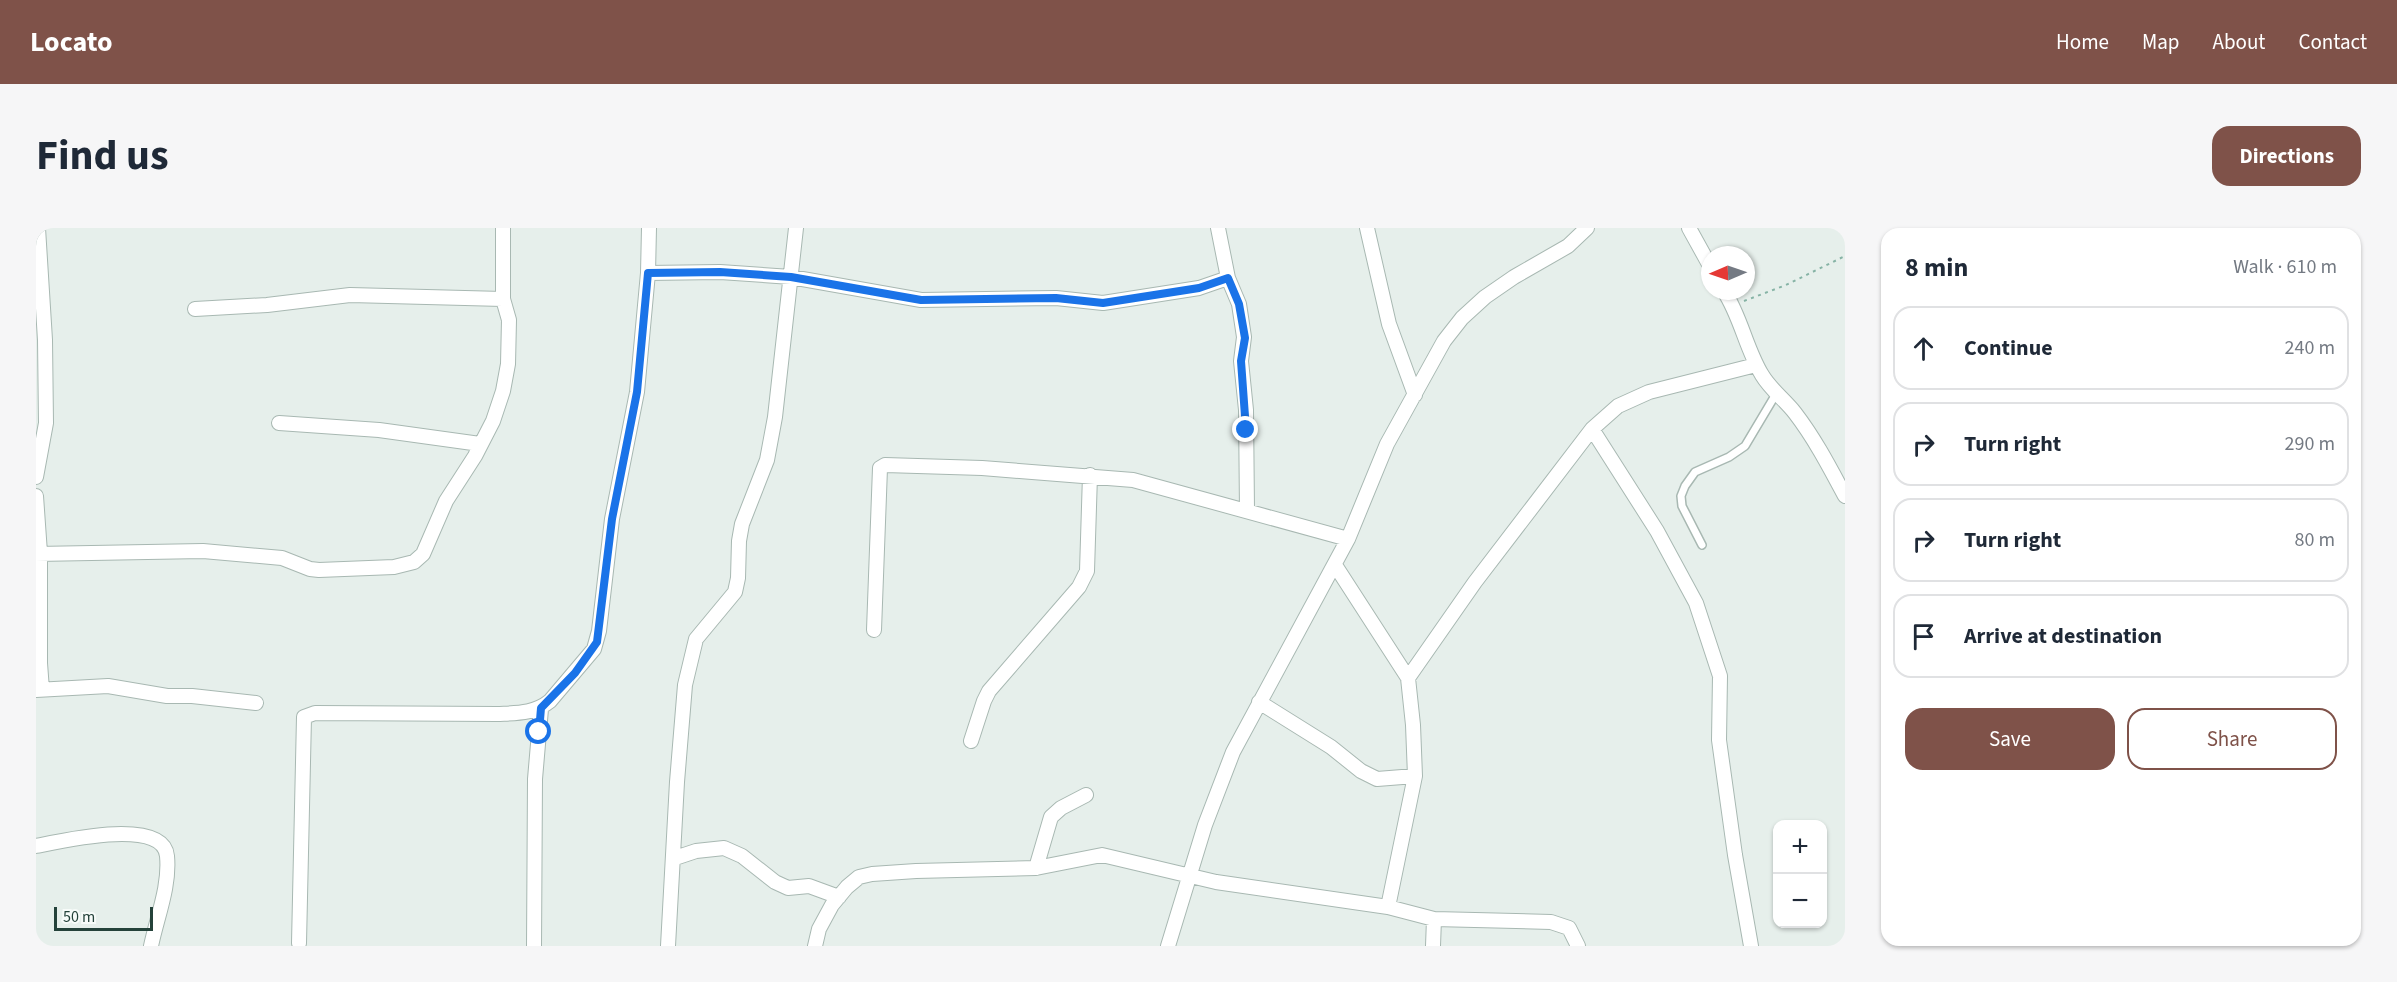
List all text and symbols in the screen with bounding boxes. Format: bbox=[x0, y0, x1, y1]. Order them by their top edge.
text: Locato bbox=[30, 22, 112, 62]
text: Home bbox=[2056, 27, 2109, 57]
text: Map bbox=[2142, 27, 2180, 57]
text: About bbox=[2213, 27, 2265, 57]
text: Contact bbox=[2298, 27, 2367, 57]
text: Find us bbox=[36, 126, 169, 186]
button: Directions bbox=[2212, 126, 2361, 186]
north arrow bbox=[1701, 246, 1755, 300]
text: 8 min bbox=[1905, 249, 1968, 286]
text: Walk · 610 m bbox=[2233, 253, 2337, 281]
icon: ahead bbox=[1907, 332, 1940, 365]
text: Continue bbox=[1964, 332, 2053, 364]
text: 240 m bbox=[2285, 334, 2335, 362]
route end bbox=[1232, 416, 1258, 442]
icon: right bbox=[1907, 428, 1940, 461]
text: Turn right bbox=[1964, 428, 2061, 460]
text: 290 m bbox=[2285, 430, 2335, 458]
icon: right bbox=[1907, 524, 1940, 557]
text: Turn right bbox=[1964, 524, 2061, 556]
text: 80 m bbox=[2295, 526, 2335, 554]
icon: arrive bbox=[1907, 620, 1940, 653]
text: Arrive at destination bbox=[1964, 620, 2162, 652]
button: Save bbox=[1905, 708, 2115, 770]
button: Share bbox=[2127, 708, 2337, 770]
route start bbox=[525, 718, 551, 744]
map controls bbox=[1773, 820, 1827, 928]
button: + bbox=[1773, 820, 1827, 874]
button: − bbox=[1773, 874, 1827, 928]
scale bar bbox=[54, 904, 153, 932]
text: 50 m bbox=[63, 906, 95, 928]

